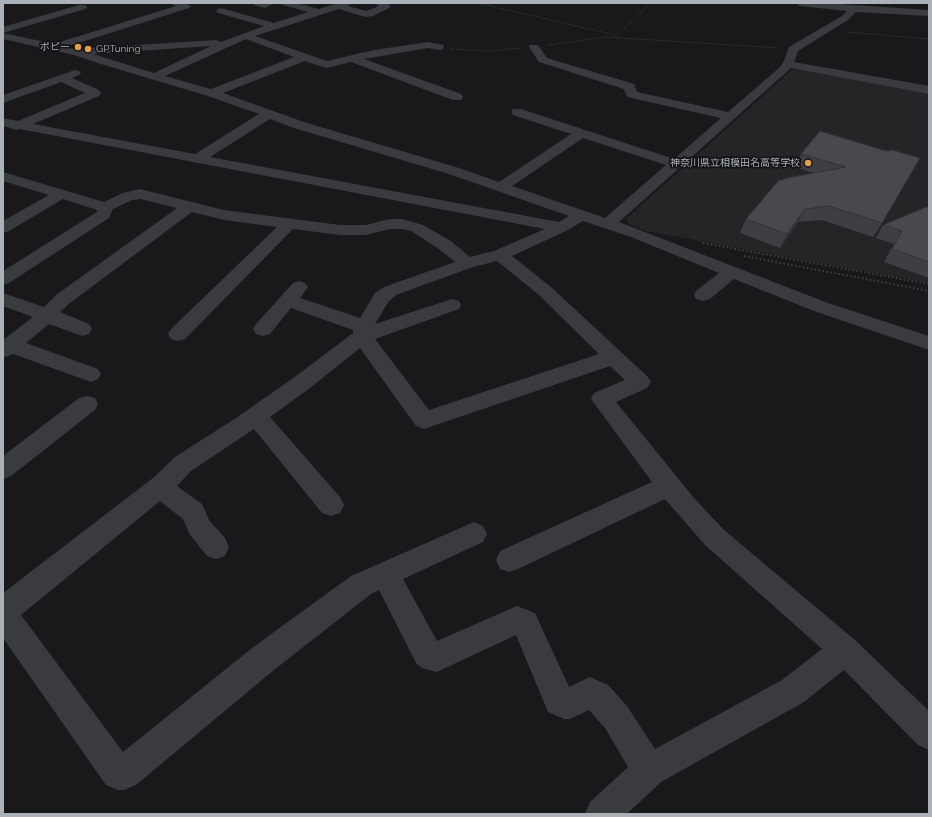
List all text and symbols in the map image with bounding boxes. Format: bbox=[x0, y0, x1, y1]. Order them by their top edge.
place label: ポピー bbox=[40, 41, 70, 53]
marker: ポピー bbox=[73, 42, 83, 52]
place label: GPTuning bbox=[96, 43, 141, 55]
marker: GPTuning bbox=[83, 44, 93, 54]
place label: 神奈川県立相模田名高等学校 bbox=[670, 157, 800, 169]
marker: 神奈川県立相模田名高等学校 bbox=[803, 158, 813, 168]

